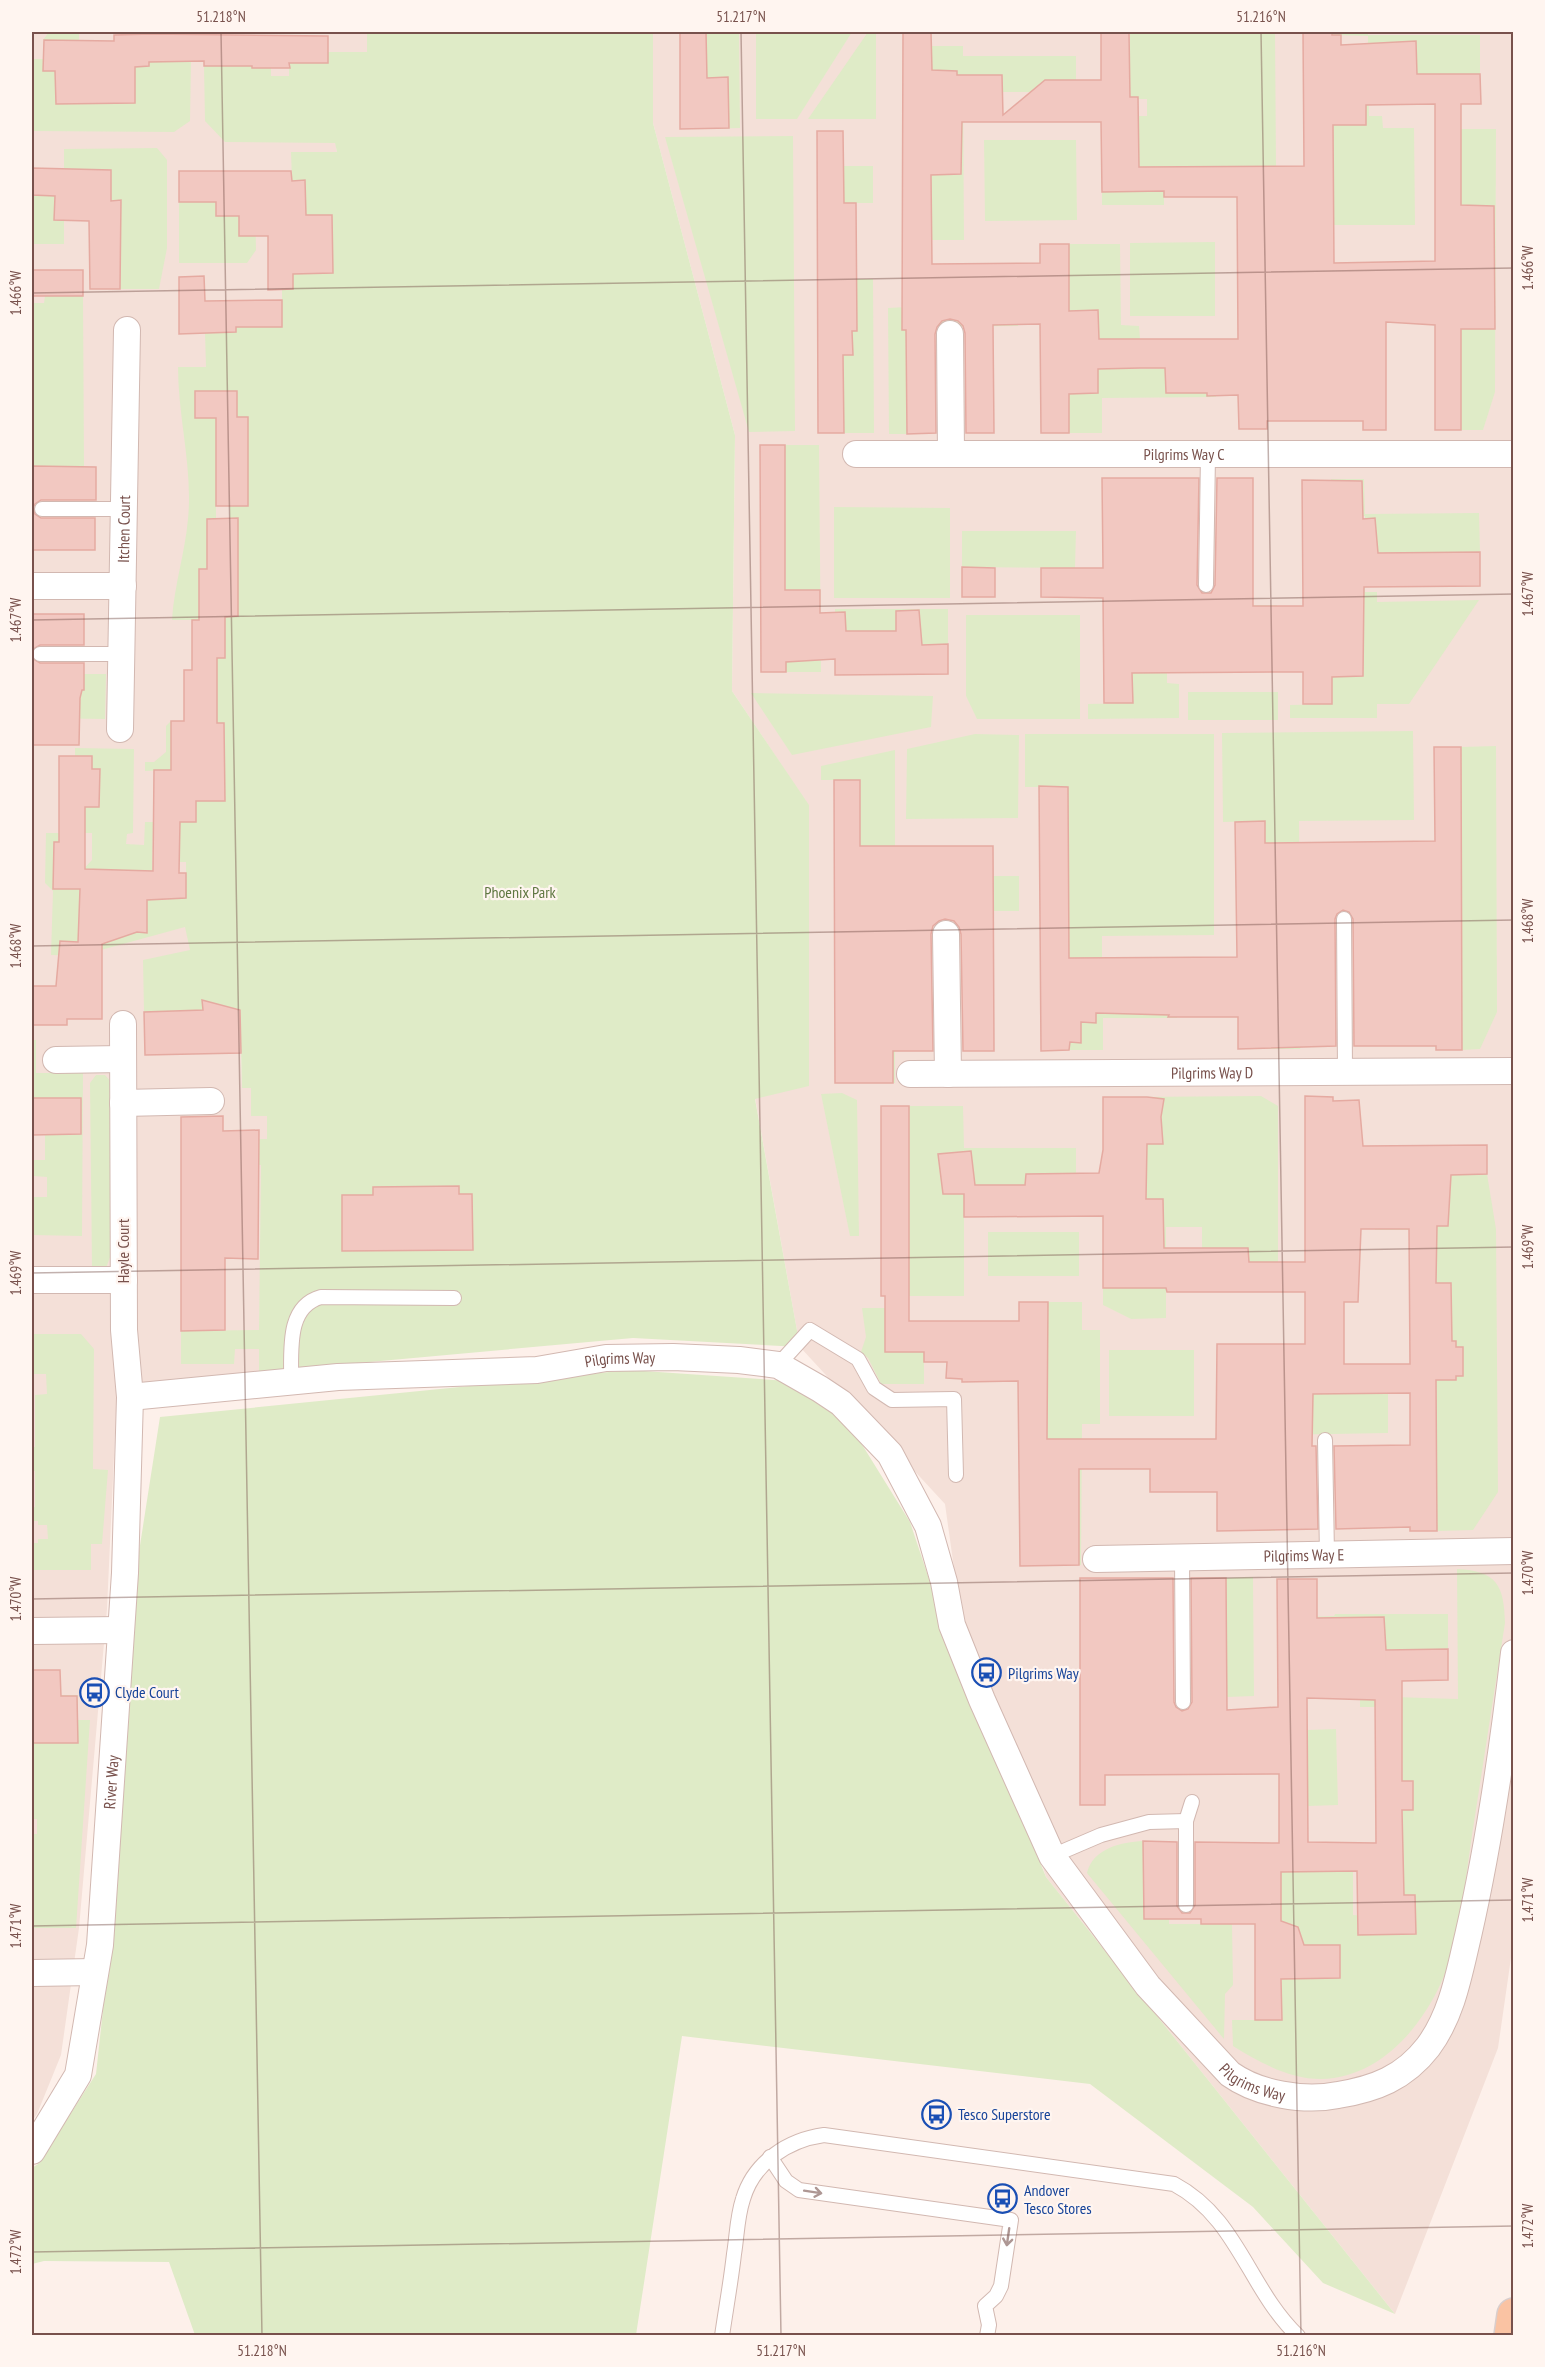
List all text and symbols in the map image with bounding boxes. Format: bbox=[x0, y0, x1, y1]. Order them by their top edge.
text: 51.218°N bbox=[196, 7, 246, 26]
text: 51.217°N bbox=[716, 7, 766, 26]
text: 51.216°N bbox=[1236, 7, 1286, 26]
text: 1.466°W bbox=[1518, 246, 1537, 290]
text: 1.466°W bbox=[6, 271, 25, 315]
street label: Pilgrims Way C bbox=[1143, 444, 1225, 464]
street label: Itchen Court bbox=[113, 494, 134, 563]
text: 1.467°W bbox=[1518, 572, 1537, 616]
text: 1.467°W bbox=[6, 598, 25, 642]
park label: Phoenix Park bbox=[484, 882, 557, 902]
text: 1.468°W bbox=[1518, 899, 1537, 943]
text: 1.468°W bbox=[6, 924, 25, 968]
street label: Pilgrims Way D bbox=[1171, 1062, 1253, 1083]
street label: Hayle Court bbox=[113, 1218, 133, 1283]
text: 1.469°W bbox=[1518, 1225, 1537, 1269]
text: 1.469°W bbox=[6, 1251, 25, 1295]
street label: Pilgrims Way bbox=[583, 1347, 655, 1372]
street label: Pilgrims Way E bbox=[1263, 1544, 1345, 1566]
text: 1.470°W bbox=[1518, 1551, 1537, 1595]
text: 1.470°W bbox=[6, 1577, 25, 1621]
bus stop icon: Pilgrims Way bbox=[971, 1657, 1003, 1689]
place label: Pilgrims Way bbox=[1008, 1663, 1079, 1683]
bus stop icon: Clyde Court bbox=[78, 1676, 110, 1708]
place label: Clyde Court bbox=[115, 1682, 180, 1702]
street label: River Way bbox=[99, 1754, 123, 1810]
text: 1.471°W bbox=[1518, 1878, 1537, 1922]
text: 1.471°W bbox=[6, 1904, 25, 1948]
street label: Pilgrims Way bbox=[1215, 2059, 1287, 2105]
bus stop icon: Tesco Superstore bbox=[921, 2098, 953, 2130]
place label: Tesco Superstore bbox=[958, 2104, 1051, 2124]
place label: Andover Tesco Stores bbox=[1024, 2180, 1092, 2218]
bus stop icon: Andover Tesco Stores bbox=[987, 2183, 1019, 2215]
one-way arrow bbox=[803, 2187, 822, 2198]
text: 1.472°W bbox=[1518, 2204, 1537, 2248]
one-way arrow bbox=[1003, 2226, 1014, 2246]
text: 1.472°W bbox=[6, 2230, 25, 2274]
text: 51.218°N bbox=[237, 2341, 287, 2360]
text: 51.217°N bbox=[756, 2341, 806, 2360]
text: 51.216°N bbox=[1276, 2341, 1326, 2360]

